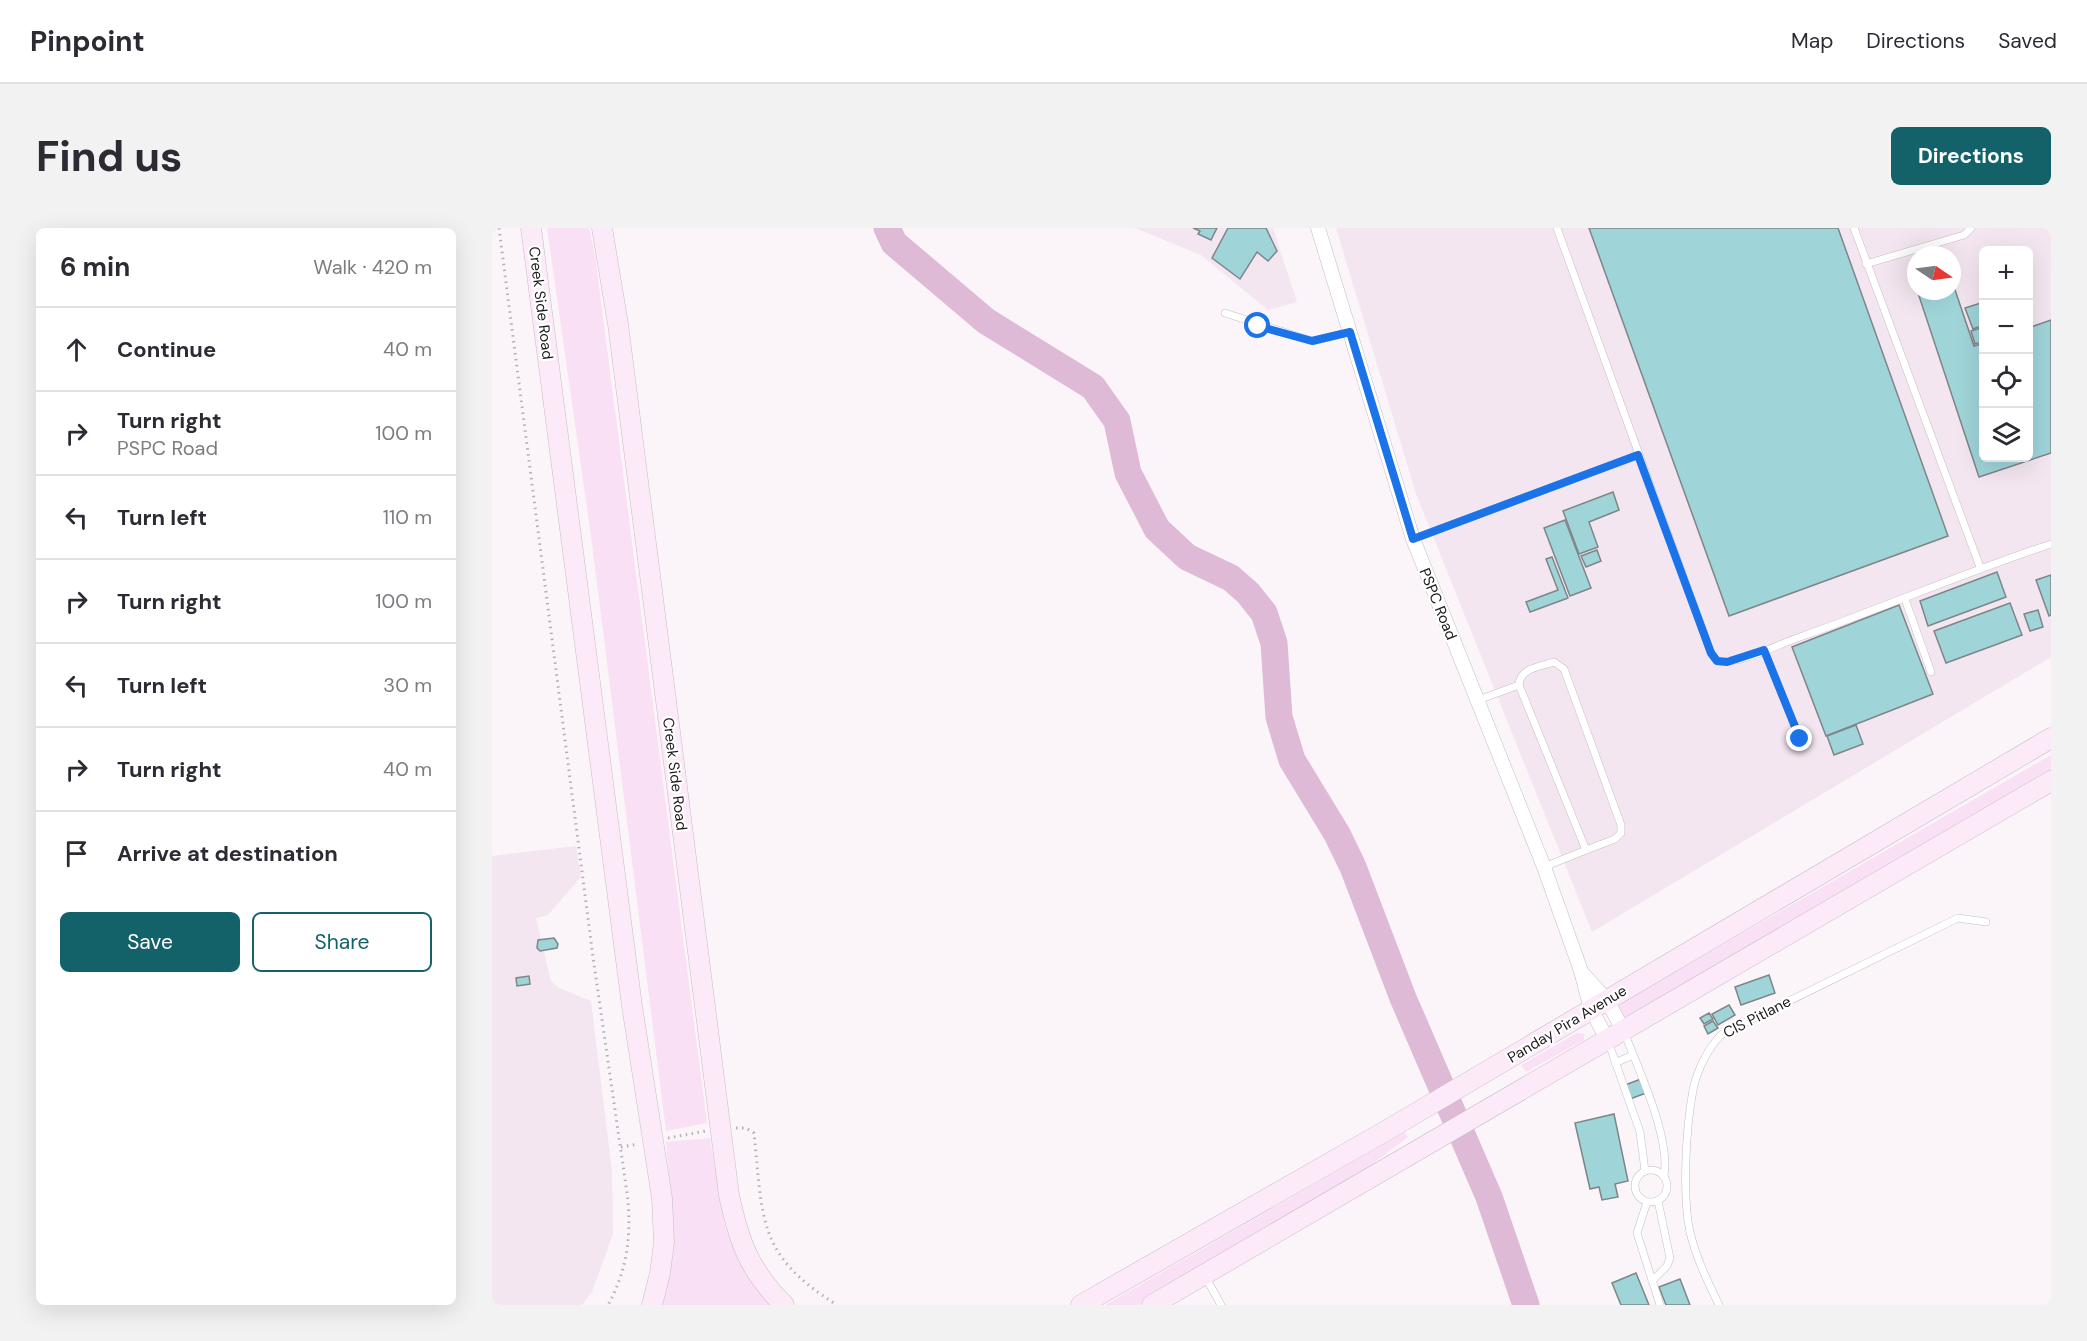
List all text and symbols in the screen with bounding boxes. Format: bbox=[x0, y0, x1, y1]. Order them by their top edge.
text: Pinpoint bbox=[30, 23, 145, 60]
text: Map bbox=[1791, 27, 1833, 55]
text: Directions bbox=[1866, 27, 1965, 55]
text: Saved bbox=[1998, 27, 2057, 55]
button: Directions bbox=[1891, 127, 2051, 185]
text: Find us bbox=[36, 129, 182, 184]
street label: Creek Side Road bbox=[524, 245, 558, 361]
north arrow bbox=[1907, 246, 1961, 300]
map controls bbox=[1979, 246, 2033, 462]
button: + bbox=[1979, 246, 2033, 300]
text: 6 min bbox=[60, 250, 130, 284]
text: Walk · 420 m bbox=[313, 254, 432, 280]
button: − bbox=[1979, 300, 2033, 354]
route start bbox=[1244, 312, 1270, 338]
icon: ahead bbox=[60, 333, 93, 366]
text: Continue bbox=[117, 335, 216, 364]
text: 40 m bbox=[383, 336, 432, 362]
button: locate bbox=[1979, 354, 2033, 408]
text: Turn right bbox=[117, 406, 222, 435]
button: layers bbox=[1979, 408, 2033, 462]
icon: right bbox=[60, 417, 93, 450]
text: 100 m bbox=[375, 420, 432, 446]
text: PSPC Road bbox=[117, 435, 218, 461]
icon: left bbox=[60, 501, 93, 534]
text: Turn left bbox=[117, 503, 207, 532]
text: 110 m bbox=[383, 504, 432, 530]
street label: PSPC Road bbox=[1415, 565, 1461, 643]
icon: right bbox=[60, 585, 93, 618]
text: Turn right bbox=[117, 587, 222, 616]
text: 100 m bbox=[375, 588, 432, 614]
icon: left bbox=[60, 669, 93, 702]
text: Turn left bbox=[117, 671, 207, 700]
text: 30 m bbox=[383, 672, 432, 698]
street label: Creek Side Road bbox=[658, 716, 692, 832]
route end bbox=[1786, 725, 1812, 751]
icon: right bbox=[60, 753, 93, 786]
text: Turn right bbox=[117, 755, 222, 784]
text: 40 m bbox=[383, 756, 432, 782]
icon: arrive bbox=[60, 837, 93, 870]
text: Arrive at destination bbox=[117, 839, 338, 868]
button: Save bbox=[60, 912, 240, 972]
button: Share bbox=[252, 912, 432, 972]
street label: Panday Pira Avenue bbox=[1504, 980, 1630, 1068]
street label: CIS Pitlane bbox=[1720, 991, 1794, 1043]

